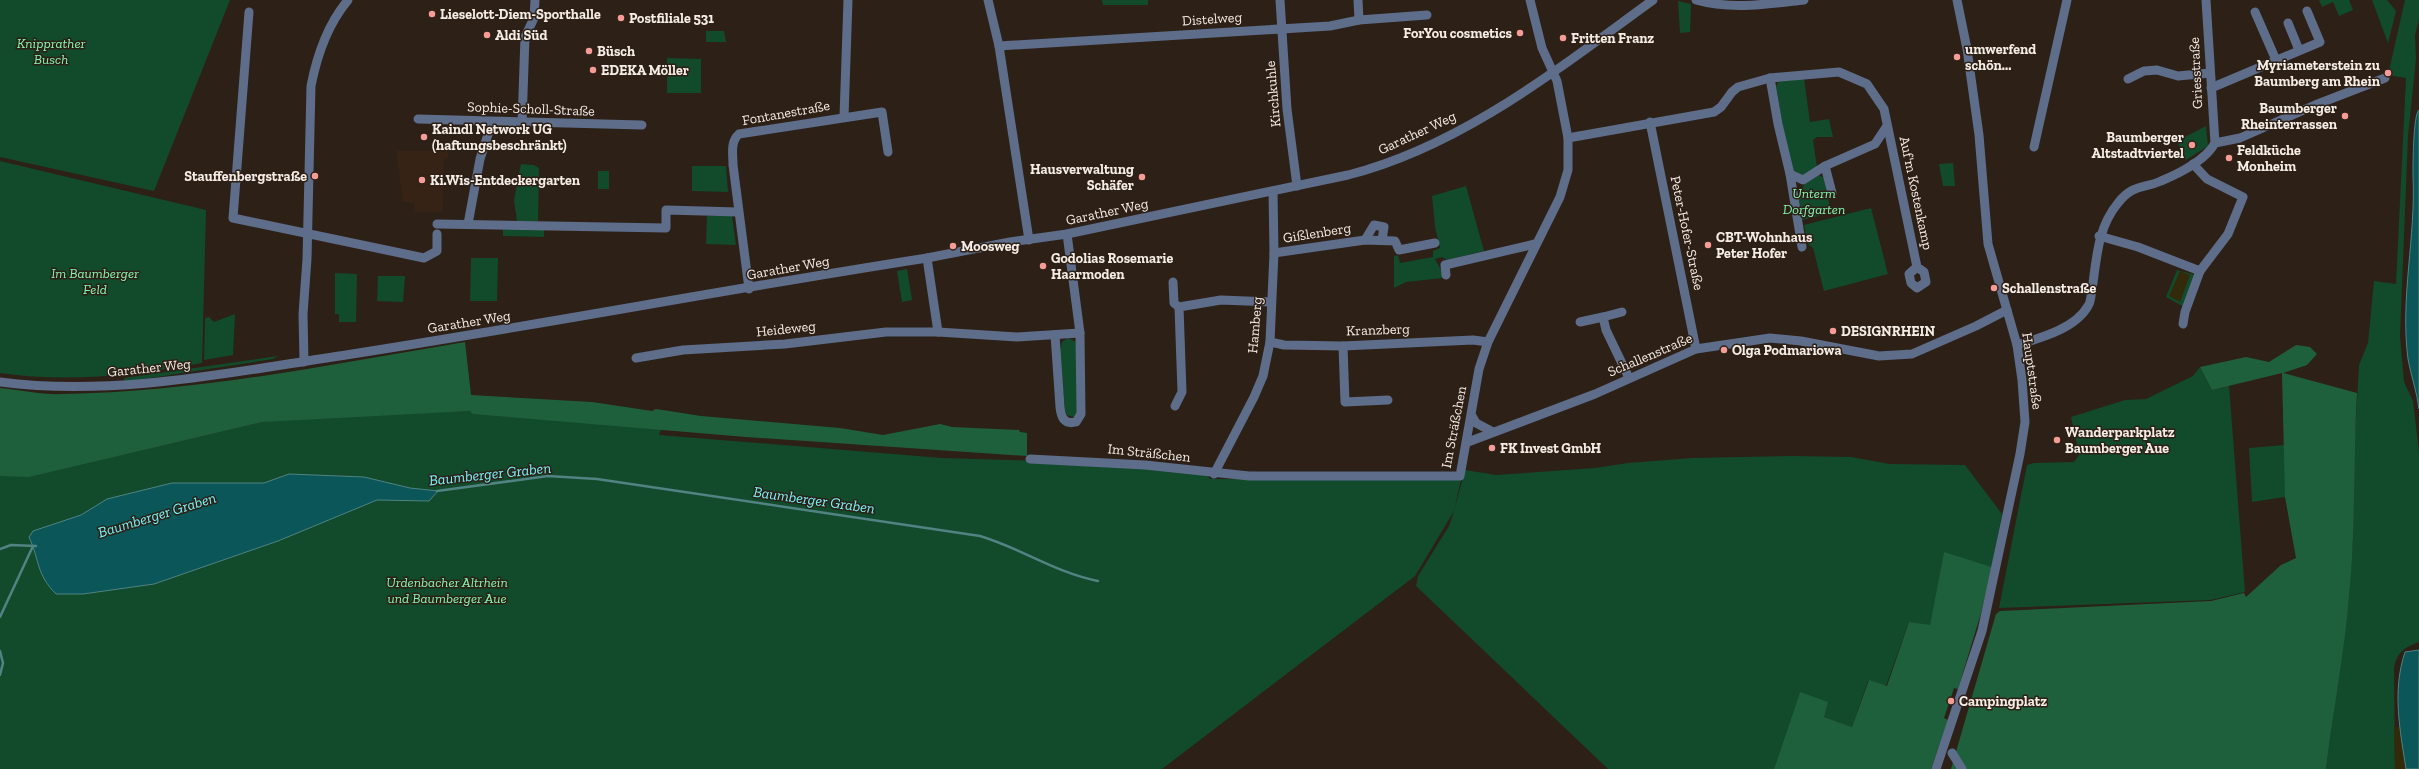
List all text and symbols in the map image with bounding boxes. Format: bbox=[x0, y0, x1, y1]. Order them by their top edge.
place label: Lieselott-Diem-Sporthalle bbox=[440, 6, 601, 23]
street label: Distelweg bbox=[1181, 8, 1243, 30]
marker: Lieselott-Diem-Sporthalle bbox=[427, 9, 437, 19]
place label: Postfiliale 531 bbox=[629, 10, 714, 27]
marker: Postfiliale 531 bbox=[616, 13, 626, 23]
place label: ForYou cosmetics bbox=[1403, 25, 1513, 42]
place label: Aldi Süd bbox=[495, 27, 547, 44]
marker: ForYou cosmetics bbox=[1515, 28, 1525, 38]
marker: Aldi Süd bbox=[482, 30, 492, 40]
place label: Fritten Franz bbox=[1571, 30, 1655, 47]
marker: Fritten Franz bbox=[1558, 33, 1568, 43]
park label: Knipprather Busch bbox=[17, 35, 86, 68]
street label: Griesstraße bbox=[2186, 36, 2206, 109]
place label: umwerfend schön... bbox=[1965, 41, 2036, 74]
place label: Büsch bbox=[597, 43, 635, 60]
marker: Büsch bbox=[584, 46, 594, 56]
marker: umwerfend schön... bbox=[1952, 52, 1962, 62]
place label: Myriameterstein zu Baumberg am Rhein bbox=[2254, 57, 2381, 90]
street label: Kirchkuhle bbox=[1262, 60, 1284, 128]
place label: EDEKA Möller bbox=[601, 62, 689, 79]
marker: EDEKA Möller bbox=[588, 65, 598, 75]
marker: Myriameterstein zu Baumberg am Rhein bbox=[2383, 68, 2393, 78]
street label: Fontanestraße bbox=[741, 97, 832, 129]
street label: Sophie-Scholl-Straße bbox=[467, 98, 595, 120]
place label: Baumberger Rheinterrassen bbox=[2241, 100, 2338, 133]
street label: Garather Weg bbox=[1375, 107, 1459, 158]
marker: Baumberger Rheinterrassen bbox=[2340, 111, 2350, 121]
place label: Kaindl Network UG (haftungsbeschränkt) bbox=[432, 121, 567, 154]
place label: Baumberger Altstadtviertel bbox=[2091, 129, 2184, 162]
marker: Kaindl Network UG (haftungsbeschränkt) bbox=[419, 132, 429, 142]
street label: Auf'm Kostenkamp bbox=[1896, 135, 1936, 252]
marker: Baumberger Altstadtviertel bbox=[2187, 140, 2197, 150]
place label: Feldküche Monheim bbox=[2237, 142, 2301, 175]
marker: Feldküche Monheim bbox=[2224, 153, 2234, 163]
place label: Hausverwaltung Schäfer bbox=[1030, 161, 1134, 194]
place label: Stauffenbergstraße bbox=[184, 168, 307, 185]
marker: Stauffenbergstraße bbox=[310, 171, 320, 181]
place label: Ki.Wis-Entdeckergarten bbox=[430, 172, 581, 189]
marker: Hausverwaltung Schäfer bbox=[1137, 172, 1147, 182]
street label: Peter-Hofer-Straße bbox=[1667, 174, 1708, 292]
marker: Ki.Wis-Entdeckergarten bbox=[417, 175, 427, 185]
park label: Unterm Dorfgarten bbox=[1783, 185, 1845, 218]
street label: Garather Weg bbox=[1064, 195, 1150, 229]
street label: Gißlenberg bbox=[1282, 219, 1353, 247]
place label: CBT-Wohnhaus Peter Hofer bbox=[1716, 229, 1813, 262]
place label: Moosweg bbox=[961, 238, 1020, 255]
marker: CBT-Wohnhaus Peter Hofer bbox=[1703, 240, 1713, 250]
marker: Moosweg bbox=[948, 241, 958, 251]
place label: Godolias Rosemarie Haarmoden bbox=[1051, 250, 1174, 283]
street label: Garather Weg bbox=[745, 252, 831, 284]
marker: Godolias Rosemarie Haarmoden bbox=[1038, 261, 1048, 271]
park label: Im Baumberger Feld bbox=[51, 265, 139, 298]
place label: Schallenstraße bbox=[2002, 280, 2096, 297]
marker: Schallenstraße bbox=[1989, 283, 1999, 293]
street label: Hamberg bbox=[1244, 296, 1266, 354]
street label: Garather Weg bbox=[426, 307, 512, 337]
street label: Heideweg bbox=[755, 317, 817, 341]
street label: Kranzberg bbox=[1346, 320, 1410, 340]
place label: DESIGNRHEIN bbox=[1841, 323, 1936, 340]
marker: DESIGNRHEIN bbox=[1828, 326, 1838, 336]
street label: Schallenstraße bbox=[1605, 329, 1695, 380]
street label: Hauptstraße bbox=[2018, 331, 2046, 411]
place label: Olga Podmariowa bbox=[1732, 342, 1841, 359]
marker: Olga Podmariowa bbox=[1719, 345, 1729, 355]
street label: Garather Weg bbox=[106, 355, 192, 381]
street label: Im Sträßchen bbox=[1438, 385, 1470, 469]
place label: Wanderparkplatz Baumberger Aue bbox=[2065, 424, 2175, 457]
marker: Wanderparkplatz Baumberger Aue bbox=[2052, 435, 2062, 445]
street label: Im Sträßchen bbox=[1107, 440, 1191, 466]
place label: FK Invest GmbH bbox=[1500, 440, 1602, 457]
marker: FK Invest GmbH bbox=[1487, 443, 1497, 453]
water label: Baumberger Graben bbox=[428, 459, 552, 489]
water label: Baumberger Graben bbox=[752, 483, 876, 517]
water label: Baumberger Graben bbox=[96, 488, 218, 542]
park label: Urdenbacher Altrhein und Baumberger Aue bbox=[386, 574, 508, 607]
place label: Campingplatz bbox=[1959, 693, 2047, 710]
marker: Campingplatz bbox=[1946, 696, 1956, 706]

